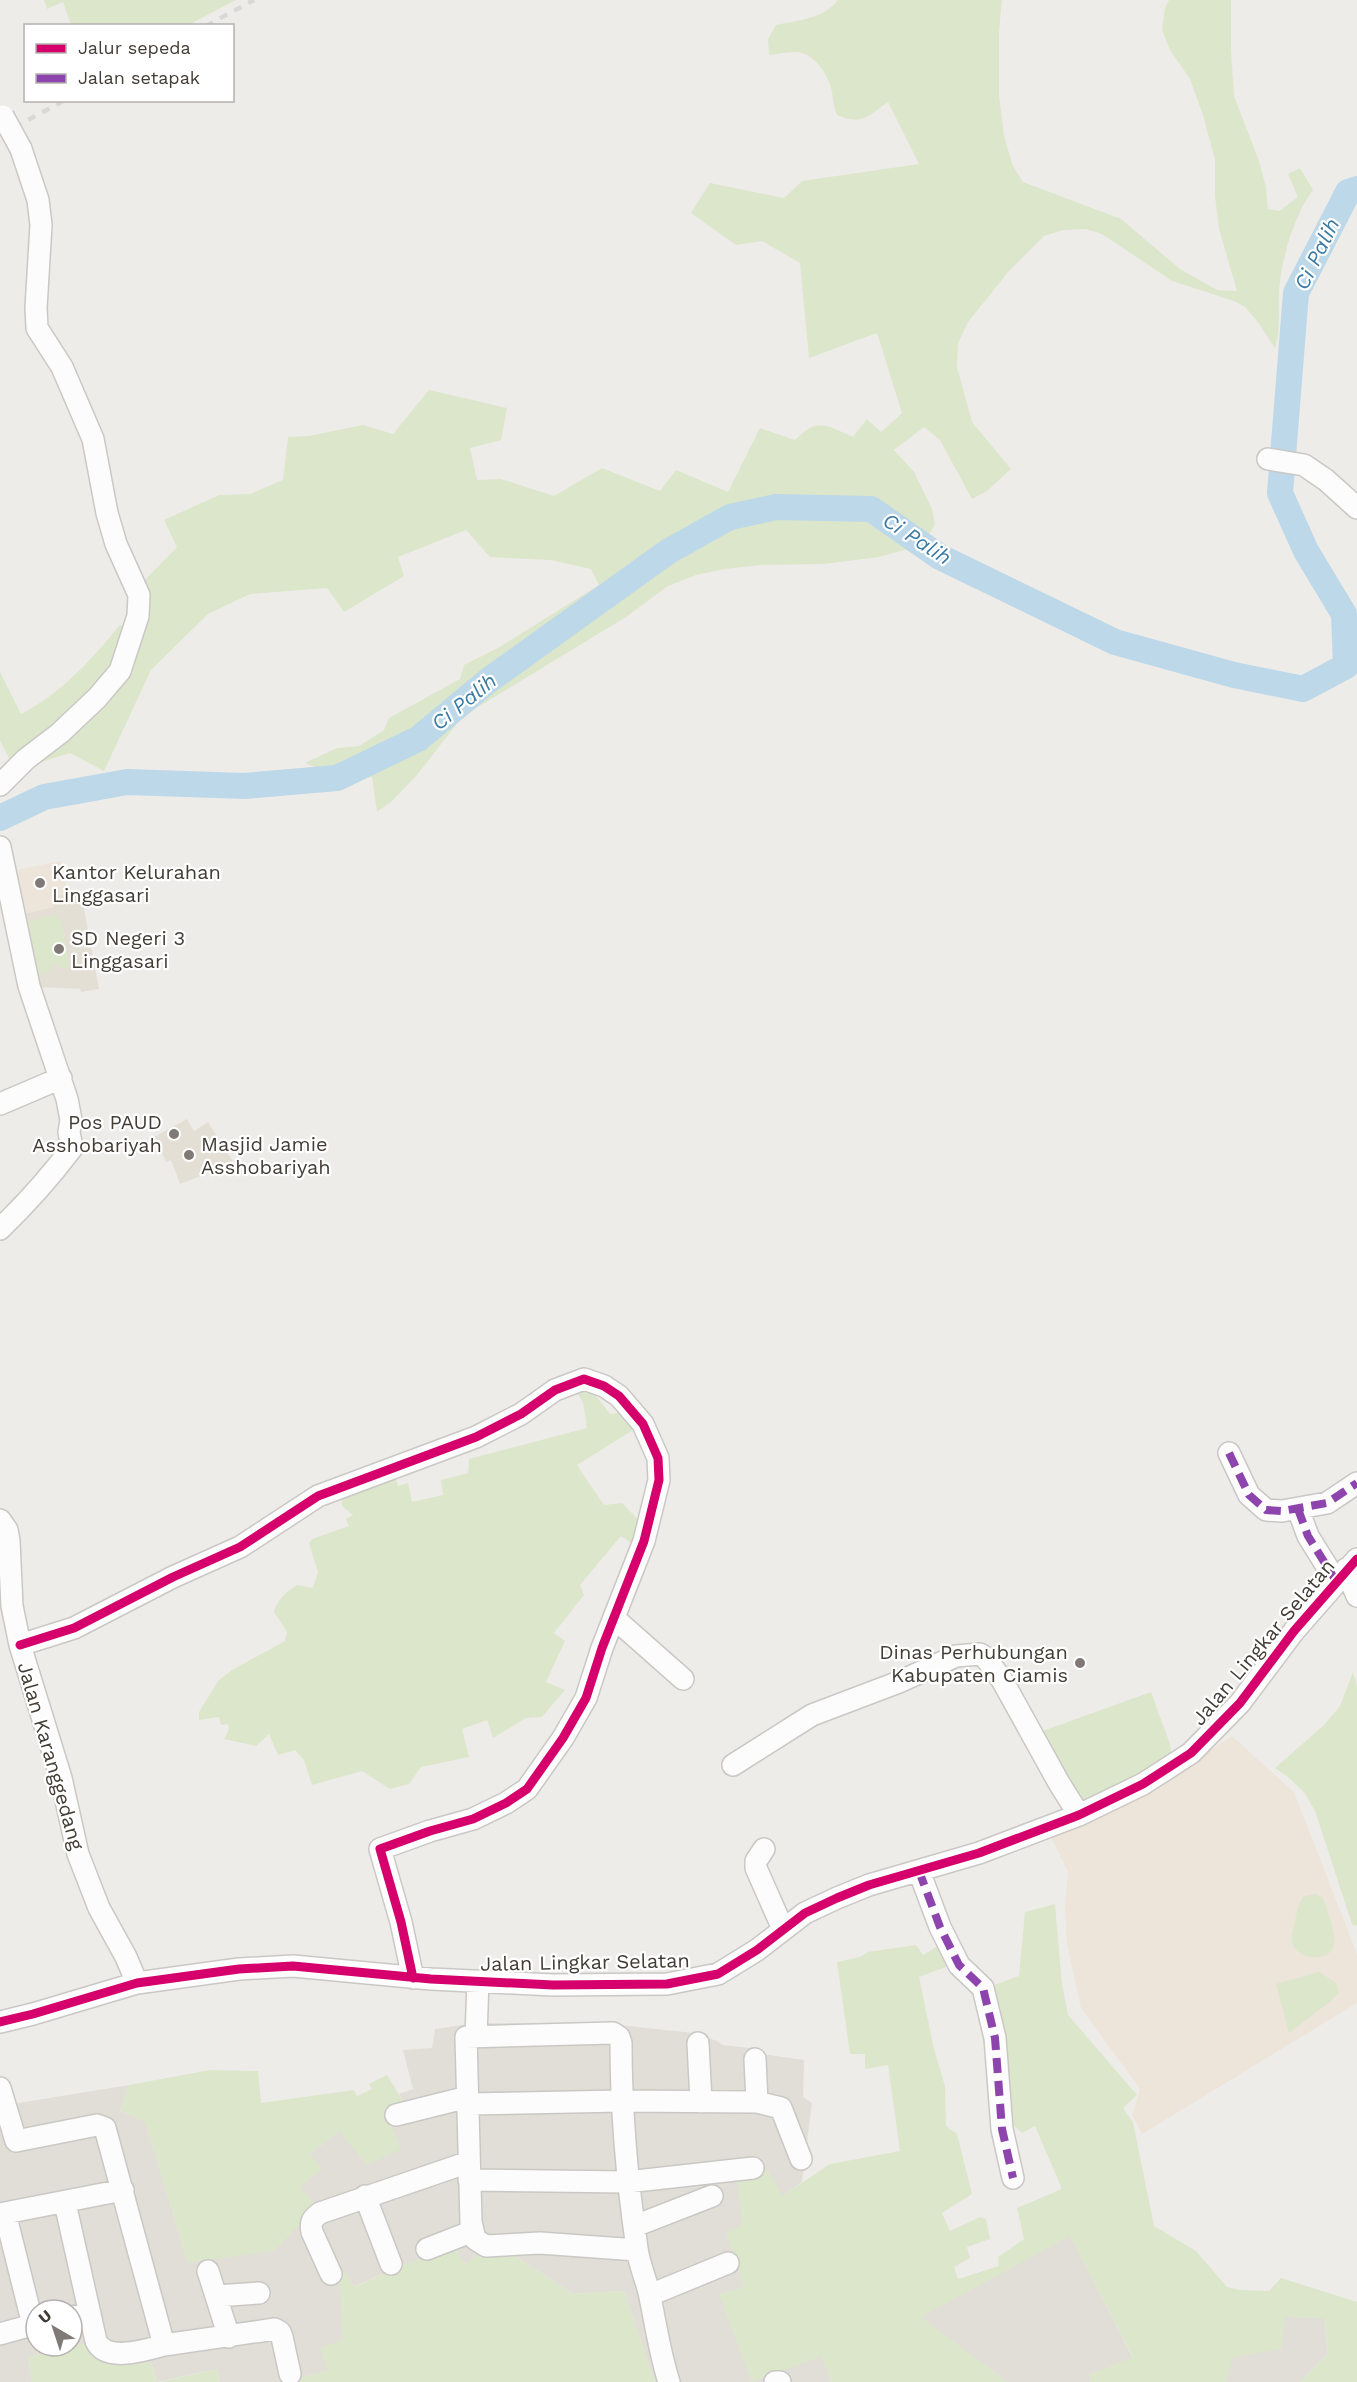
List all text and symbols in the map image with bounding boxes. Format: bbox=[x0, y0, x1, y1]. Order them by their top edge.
legend bbox=[24, 24, 234, 102]
text: Jalur sepeda bbox=[78, 37, 191, 58]
text: Jalan setapak bbox=[78, 67, 200, 88]
water label: Ci Palih bbox=[1289, 214, 1345, 294]
water label: Ci Palih bbox=[878, 507, 956, 570]
water label: Ci Palih bbox=[426, 668, 501, 735]
place label: Kantor Kelurahan Linggasari bbox=[52, 860, 221, 907]
marker: Kantor Kelurahan Linggasari bbox=[33, 876, 47, 890]
place label: SD Negeri 3 Linggasari bbox=[71, 926, 185, 973]
marker: SD Negeri 3 Linggasari bbox=[52, 942, 66, 956]
place label: Pos PAUD Asshobariyah bbox=[32, 1110, 162, 1157]
marker: Pos PAUD Asshobariyah bbox=[167, 1127, 181, 1141]
place label: Masjid Jamie Asshobariyah bbox=[201, 1132, 331, 1179]
marker: Masjid Jamie Asshobariyah bbox=[182, 1148, 196, 1162]
street label: Jalan Lingkar Selatan bbox=[1186, 1554, 1340, 1730]
place label: Dinas Perhubungan Kabupaten Ciamis bbox=[879, 1640, 1068, 1687]
marker: Dinas Perhubungan Kabupaten Ciamis bbox=[1073, 1656, 1087, 1670]
street label: Jalan Karanggedang bbox=[13, 1659, 89, 1853]
street label: Jalan Lingkar Selatan bbox=[480, 1948, 690, 1976]
north arrow bbox=[24, 2298, 84, 2358]
text: U bbox=[34, 2306, 55, 2328]

